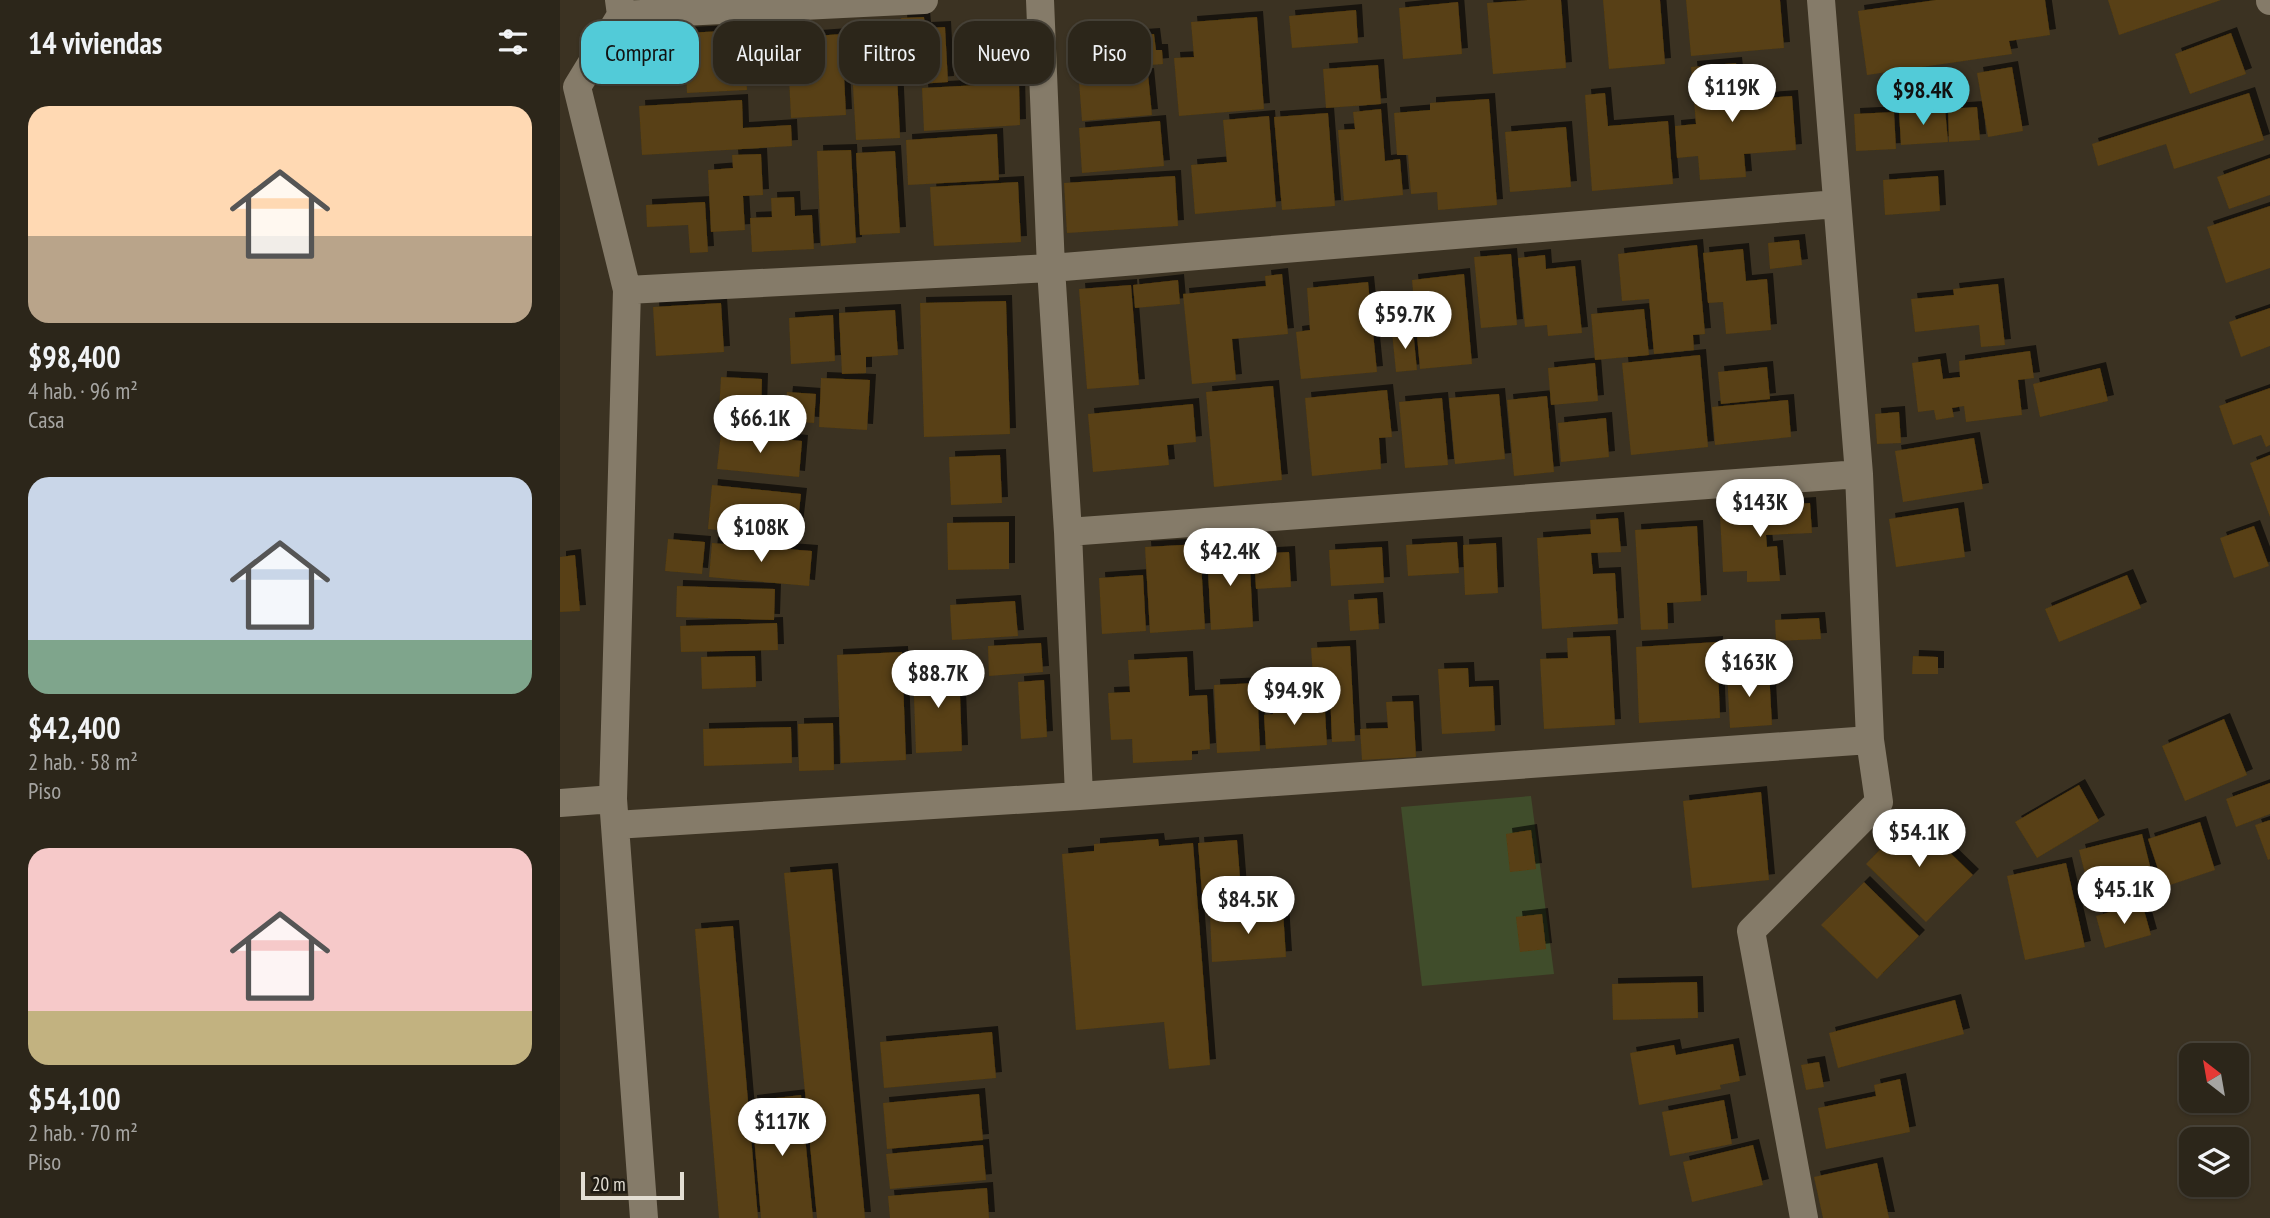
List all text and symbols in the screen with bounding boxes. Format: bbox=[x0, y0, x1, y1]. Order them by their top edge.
chip: Comprar bbox=[581, 21, 699, 84]
chip: Alquilar bbox=[713, 21, 825, 84]
chip: Filtros bbox=[839, 21, 940, 84]
chip: Nuevo bbox=[954, 21, 1054, 84]
chip: Piso bbox=[1068, 21, 1151, 84]
text: 14 viviendas bbox=[28, 23, 162, 62]
icon: filters bbox=[494, 23, 532, 61]
pin: $119K bbox=[1683, 64, 1781, 124]
pin: $98.4K bbox=[1866, 68, 1980, 127]
text: $119K bbox=[1704, 72, 1760, 101]
text: $98.4K bbox=[1893, 75, 1953, 104]
icon: home bbox=[217, 151, 343, 277]
pin: $59.7K bbox=[1348, 292, 1462, 351]
text: $59.7K bbox=[1375, 299, 1435, 328]
text: $98,400 bbox=[28, 337, 121, 376]
text: 4 hab. · 96 m² bbox=[28, 376, 138, 405]
pin: $66.1K bbox=[703, 396, 817, 455]
text: $66.1K bbox=[730, 403, 790, 432]
text: Casa bbox=[28, 405, 64, 434]
pin: $143K bbox=[1711, 480, 1809, 539]
text: $143K bbox=[1732, 487, 1788, 516]
pin: $108K bbox=[712, 504, 810, 564]
text: $108K bbox=[733, 512, 789, 541]
icon: home bbox=[217, 522, 343, 648]
pin: $42.4K bbox=[1173, 528, 1287, 588]
text: $42.4K bbox=[1200, 536, 1260, 565]
pin: $163K bbox=[1700, 640, 1798, 699]
text: $163K bbox=[1721, 647, 1777, 676]
pin: $88.7K bbox=[881, 650, 995, 710]
text: $88.7K bbox=[908, 658, 968, 687]
pin: $94.9K bbox=[1237, 668, 1351, 727]
text: $94.9K bbox=[1264, 675, 1324, 704]
text: $42,400 bbox=[28, 708, 121, 747]
text: 2 hab. · 58 m² bbox=[28, 747, 138, 776]
text: Piso bbox=[28, 776, 61, 805]
pin: $54.1K bbox=[1862, 810, 1976, 869]
text: $54.1K bbox=[1889, 817, 1949, 846]
pin: $45.1K bbox=[2067, 866, 2181, 926]
text: $45.1K bbox=[2094, 874, 2154, 903]
pin: $84.5K bbox=[1191, 876, 1305, 936]
text: $84.5K bbox=[1218, 884, 1278, 913]
icon: home bbox=[217, 893, 343, 1019]
north arrow bbox=[2179, 1043, 2249, 1113]
map controls bbox=[2179, 1043, 2249, 1197]
text: $54,100 bbox=[28, 1079, 121, 1118]
pin: $117K bbox=[733, 1098, 831, 1158]
text: $117K bbox=[754, 1106, 810, 1135]
text: 2 hab. · 70 m² bbox=[28, 1118, 138, 1147]
button: layers bbox=[2179, 1127, 2249, 1197]
text: Piso bbox=[28, 1147, 61, 1176]
scale bar bbox=[581, 1169, 684, 1201]
text: 20 m bbox=[592, 1172, 626, 1196]

